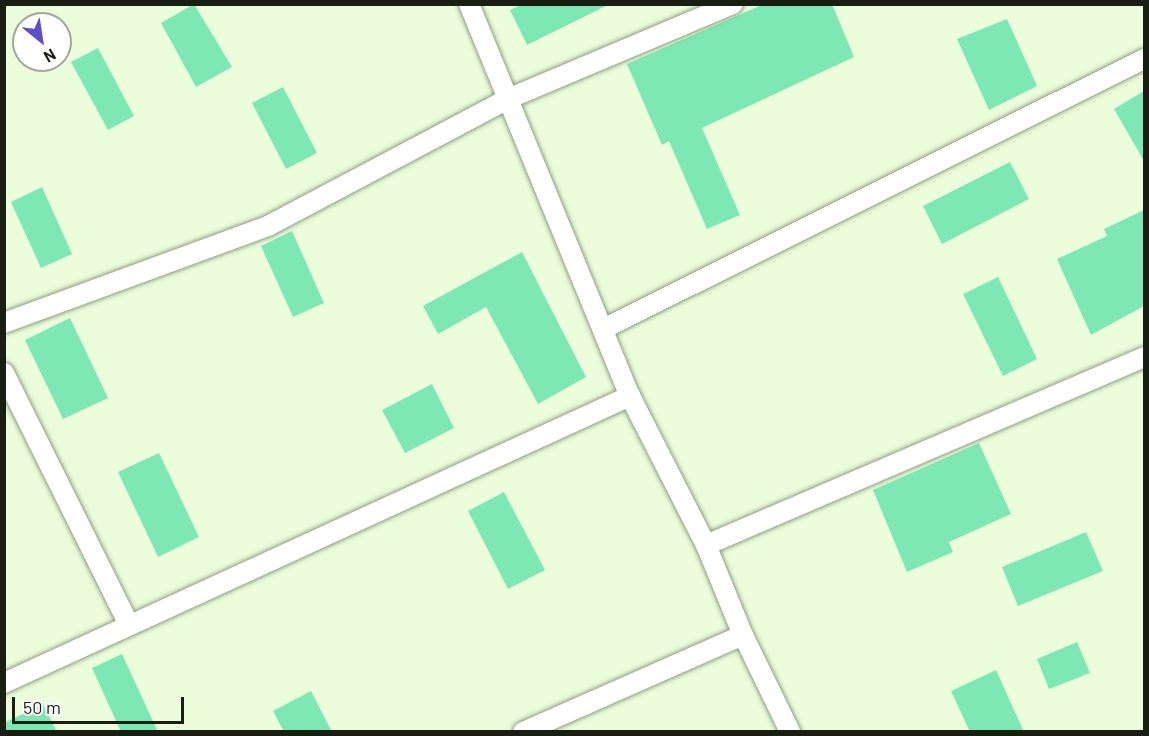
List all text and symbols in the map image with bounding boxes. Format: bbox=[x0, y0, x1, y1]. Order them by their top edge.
north arrow bbox=[12, 12, 72, 72]
text: N bbox=[41, 45, 60, 67]
scale bar bbox=[15, 685, 188, 723]
text: 50 m bbox=[23, 696, 61, 718]

